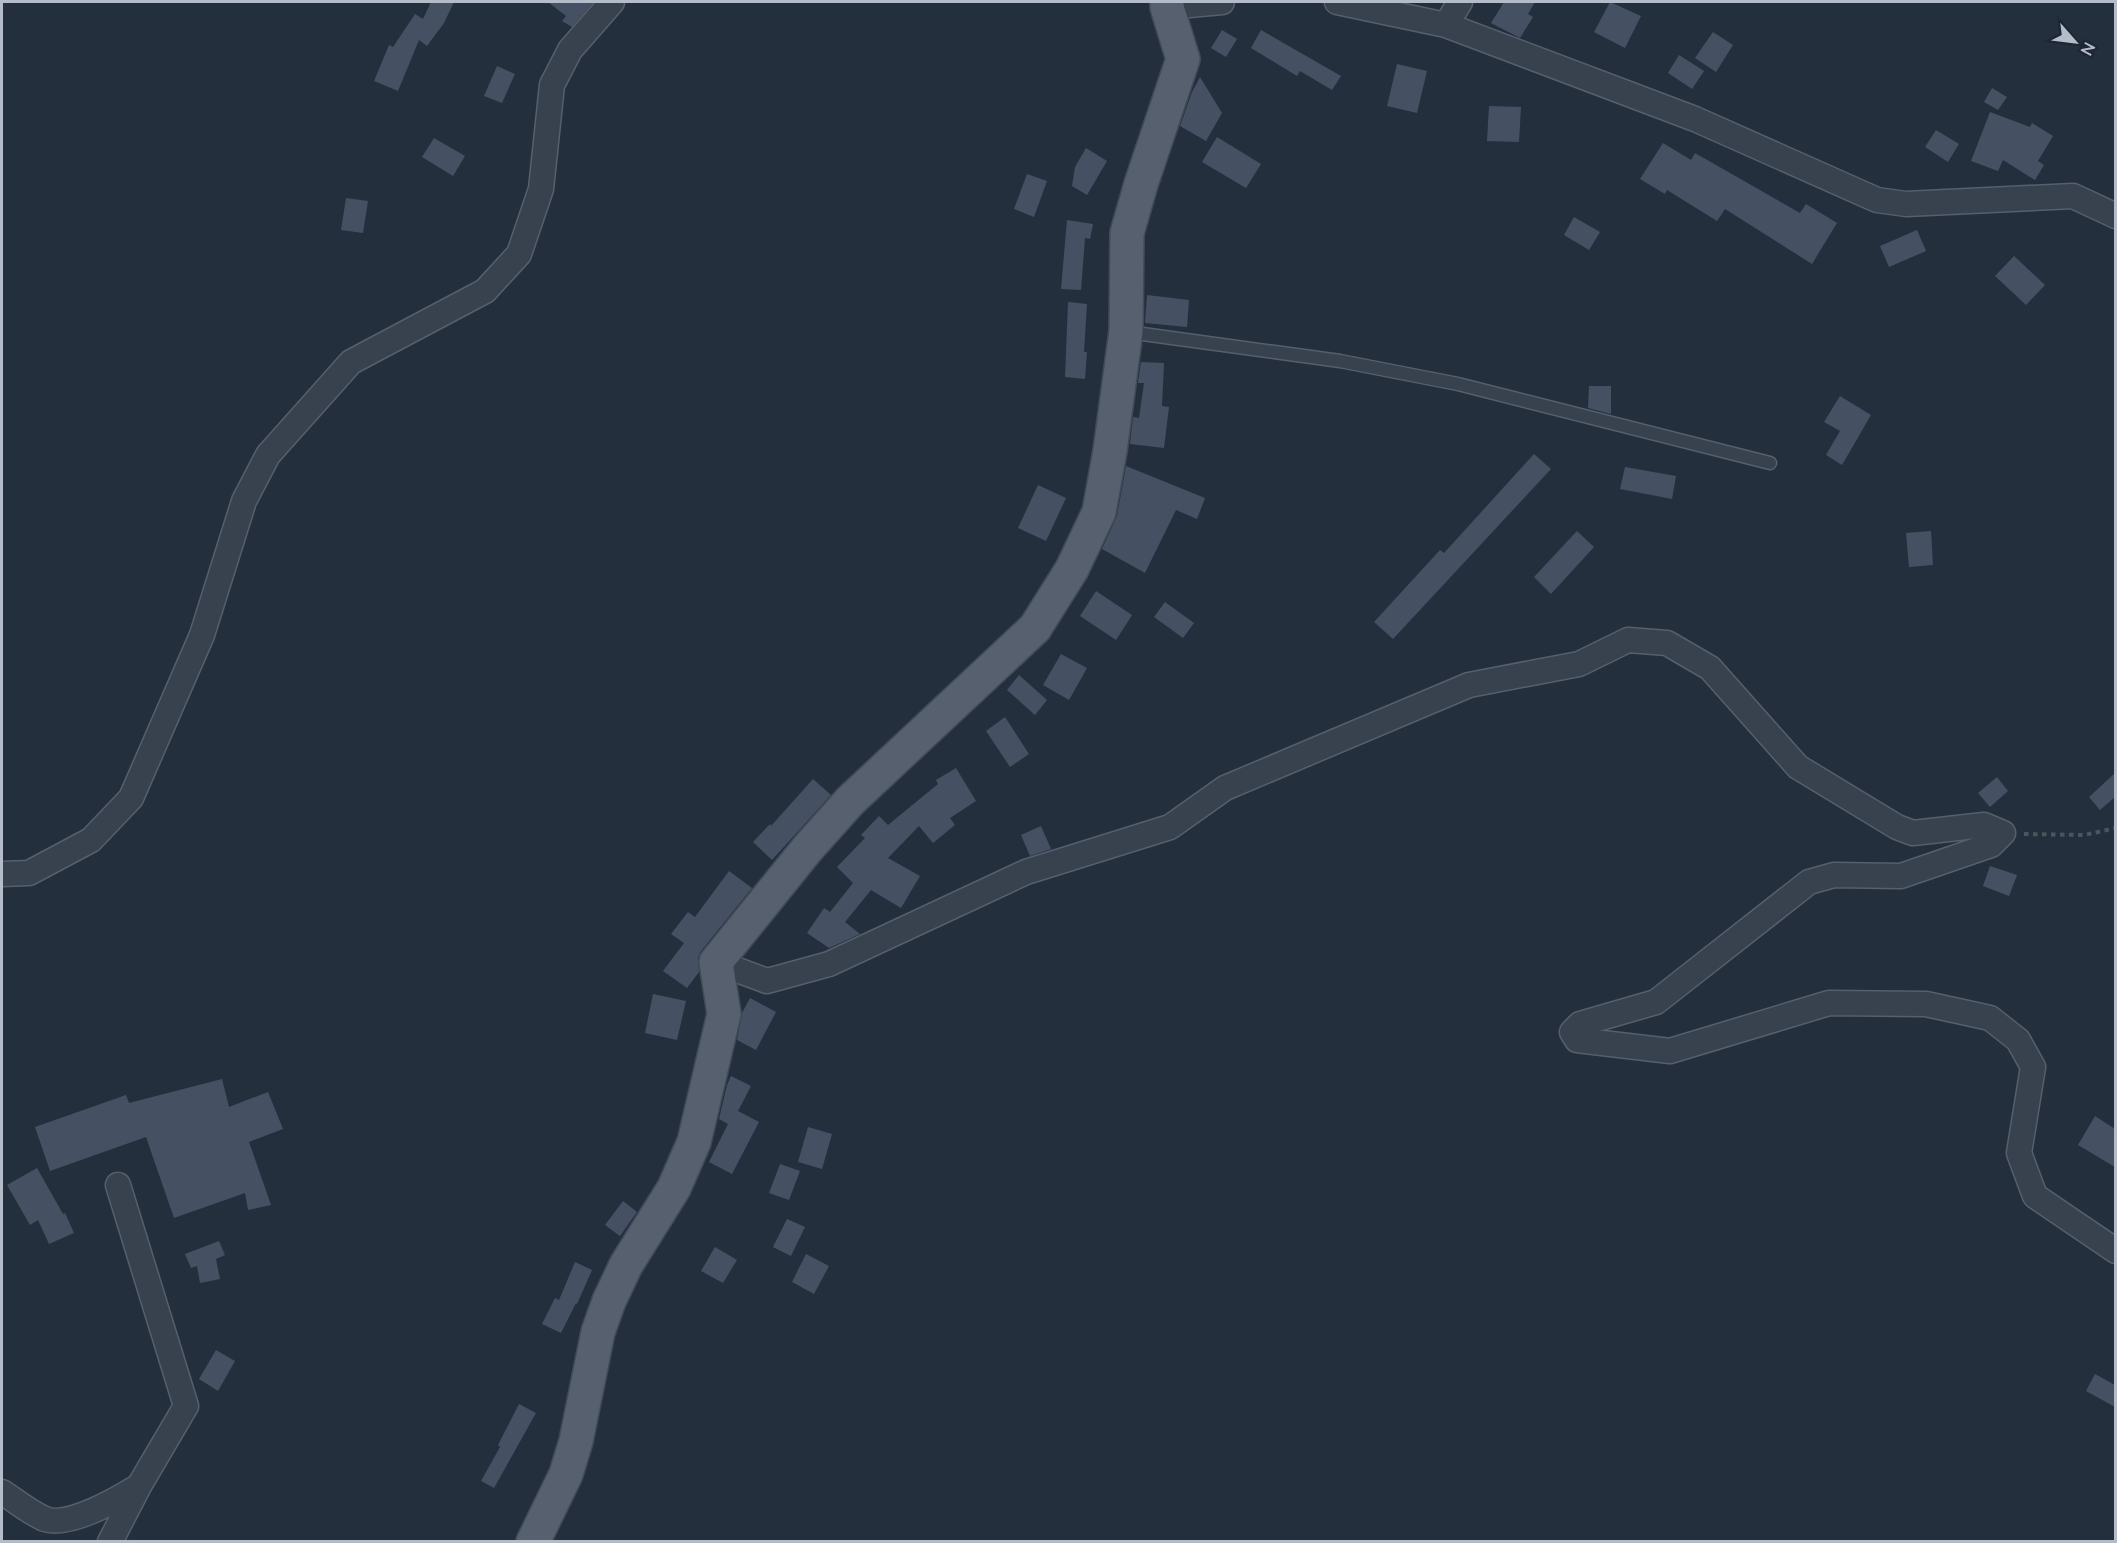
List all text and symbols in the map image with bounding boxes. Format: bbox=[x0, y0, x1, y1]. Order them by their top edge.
north arrow bbox=[2045, 12, 2105, 72]
text: N bbox=[2077, 39, 2100, 59]

